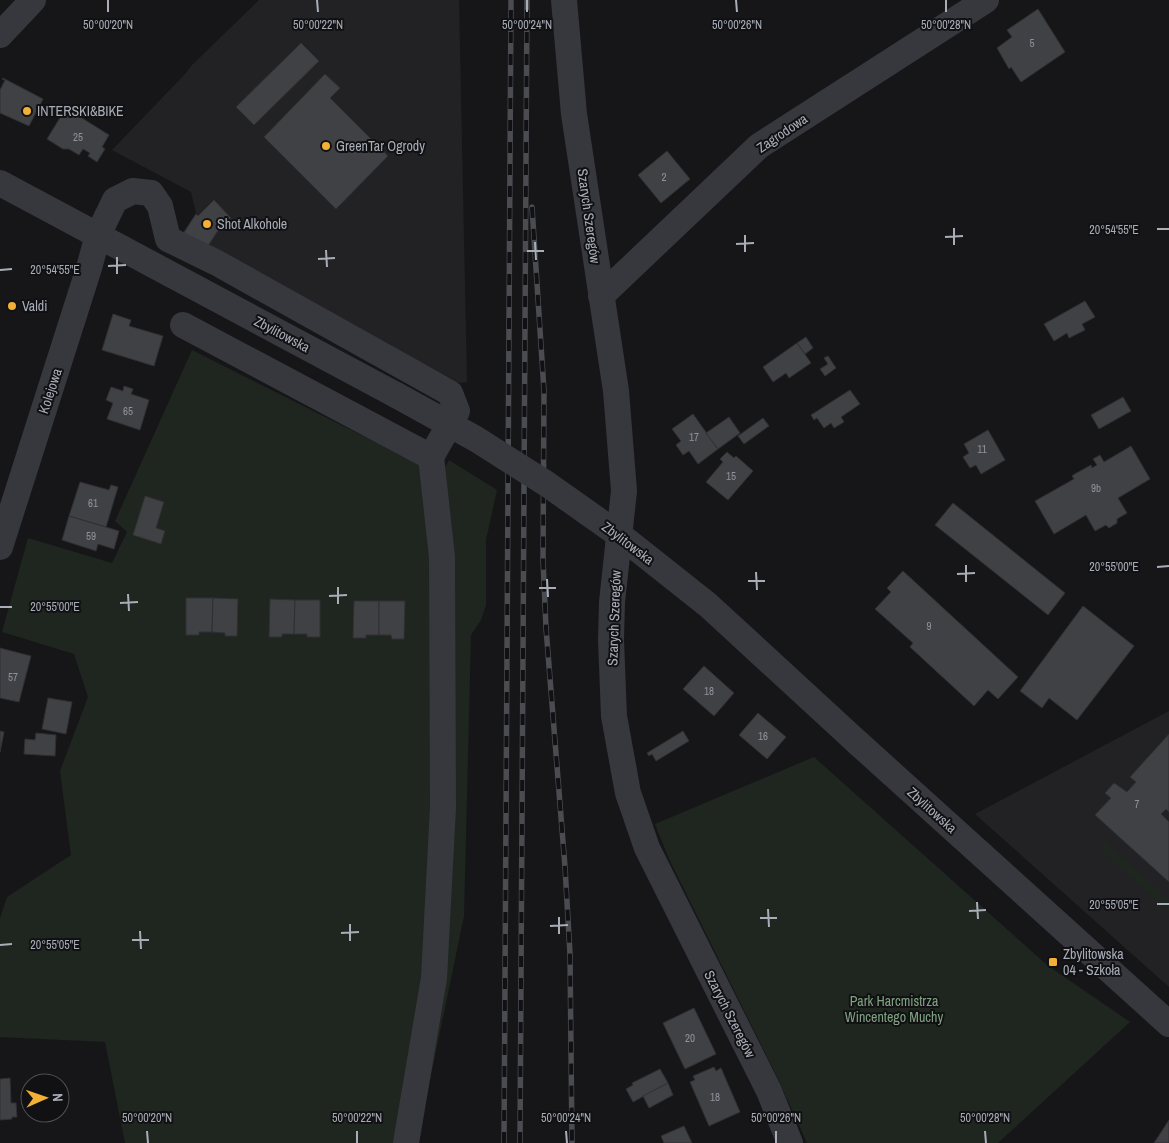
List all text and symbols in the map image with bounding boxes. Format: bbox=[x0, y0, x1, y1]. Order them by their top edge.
text: 50°00'20"N bbox=[83, 17, 133, 33]
text: 50°00'22"N bbox=[293, 17, 343, 33]
text: 50°00'24"N bbox=[502, 17, 552, 33]
text: 50°00'26"N bbox=[712, 17, 762, 33]
text: 50°00'28"N bbox=[921, 17, 971, 33]
house number: 5 bbox=[1029, 36, 1035, 50]
place label: INTERSKI&BIKE bbox=[37, 102, 124, 120]
marker: INTERSKI&BIKE bbox=[21, 105, 33, 117]
street label: Zagrodowa bbox=[753, 109, 811, 157]
house number: 25 bbox=[73, 130, 83, 144]
place label: GreenTar Ogrody bbox=[336, 137, 425, 155]
marker: GreenTar Ogrody bbox=[320, 140, 332, 152]
street label: Szarych Szeregów bbox=[573, 167, 605, 265]
house number: 2 bbox=[661, 170, 667, 184]
place label: Shot Alkohole bbox=[217, 215, 287, 233]
marker: Shot Alkohole bbox=[201, 218, 213, 230]
text: 20°54'55"E bbox=[1089, 222, 1139, 238]
text: 20°54'55"E bbox=[30, 262, 80, 278]
place label: Valdi bbox=[22, 297, 47, 315]
marker: Valdi bbox=[6, 300, 18, 312]
street label: Zbylitowska bbox=[251, 312, 314, 356]
street label: Kolejowa bbox=[34, 365, 66, 416]
house number: 65 bbox=[123, 404, 133, 418]
house number: 17 bbox=[689, 430, 699, 444]
house number: 11 bbox=[977, 442, 987, 456]
house number: 15 bbox=[726, 469, 736, 483]
house number: 9b bbox=[1091, 481, 1101, 495]
house number: 61 bbox=[88, 496, 98, 510]
street label: Zbylitowska bbox=[598, 518, 658, 569]
house number: 59 bbox=[86, 529, 96, 543]
text: 20°55'00"E bbox=[1089, 559, 1139, 575]
street label: Szarych Szeregów bbox=[603, 569, 625, 666]
text: 20°55'00"E bbox=[30, 599, 80, 615]
house number: 9 bbox=[926, 619, 932, 633]
house number: 57 bbox=[8, 670, 18, 684]
house number: 18 bbox=[704, 684, 714, 698]
house number: 16 bbox=[758, 729, 768, 743]
street label: Zbylitowska bbox=[903, 783, 961, 837]
house number: 7 bbox=[1134, 797, 1140, 811]
text: 20°55'05"E bbox=[1089, 897, 1139, 913]
text: 20°55'05"E bbox=[30, 937, 80, 953]
place label: Zbylitowska 04 - Szkoła bbox=[1063, 945, 1124, 979]
marker: Zbylitowska 04 - Szkoła bbox=[1047, 956, 1059, 968]
street label: Szarych Szeregów bbox=[700, 967, 760, 1061]
park label: Park Harcmistrza Wincentego Muchy bbox=[845, 992, 943, 1026]
house number: 20 bbox=[685, 1031, 695, 1045]
north arrow bbox=[20, 1073, 70, 1123]
house number: 18 bbox=[710, 1090, 720, 1104]
text: N bbox=[49, 1093, 67, 1102]
text: 50°00'20"N bbox=[122, 1110, 172, 1126]
text: 50°00'22"N bbox=[332, 1110, 382, 1126]
text: 50°00'24"N bbox=[541, 1110, 591, 1126]
text: 50°00'26"N bbox=[751, 1110, 801, 1126]
text: 50°00'28"N bbox=[960, 1110, 1010, 1126]

